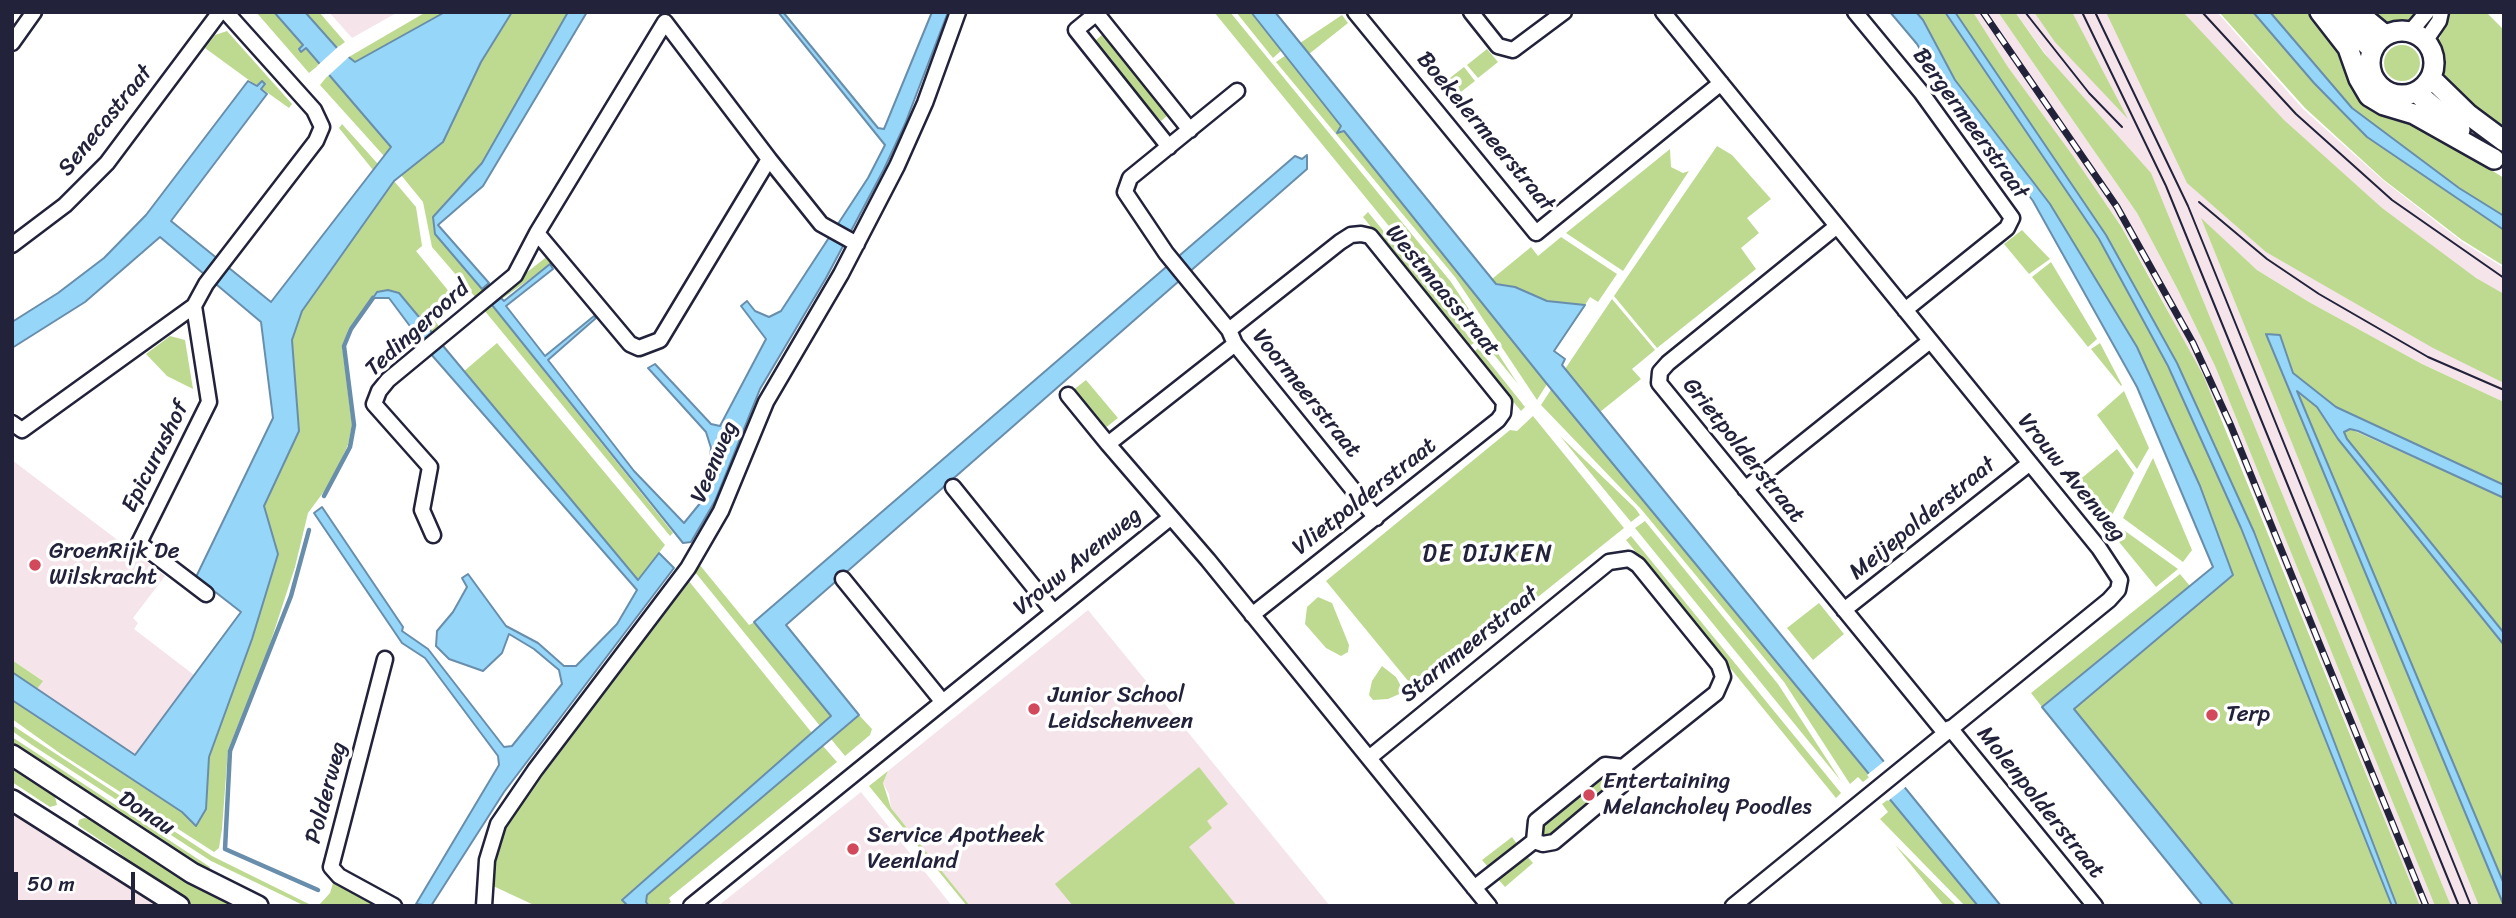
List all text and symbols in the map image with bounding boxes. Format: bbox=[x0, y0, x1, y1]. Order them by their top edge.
street label: Bergermeerstraat bbox=[1906, 43, 2034, 205]
street label: Boekelermeerstraat bbox=[1410, 46, 1560, 218]
street label: Senecastraat bbox=[53, 60, 159, 182]
street label: Westmaasstraat bbox=[1379, 219, 1505, 363]
street label: Tedingeroord bbox=[360, 275, 476, 383]
street label: Voormeerstraat bbox=[1246, 324, 1366, 464]
street label: Grietpolderstraat bbox=[1676, 373, 1810, 529]
street label: Epicurushof bbox=[116, 397, 196, 517]
street label: Vrouw Avenweg bbox=[2011, 408, 2131, 548]
street label: Veenweg bbox=[685, 417, 745, 507]
street label: Vlietpolderstraat bbox=[1288, 432, 1442, 562]
street label: Meijepolderstraat bbox=[1844, 451, 2002, 587]
street label: Vrouw Avenweg bbox=[1008, 502, 1148, 622]
place label: GroenRijk De Wilskracht bbox=[49, 538, 179, 592]
district label: DE DIJKEN bbox=[1423, 541, 1553, 569]
marker: GroenRijk De Wilskracht bbox=[27, 557, 43, 573]
street label: Starnmeerstraat bbox=[1396, 581, 1544, 709]
place label: Junior School Leidschenveen bbox=[1048, 682, 1193, 736]
marker: Junior School Leidschenveen bbox=[1026, 701, 1042, 717]
place label: Terp bbox=[2226, 701, 2270, 729]
marker: Terp bbox=[2204, 707, 2220, 723]
street label: Molenpolderstraat bbox=[1970, 721, 2110, 885]
street label: Polderweg bbox=[300, 739, 354, 847]
place label: Entertaining Melancholey Poodles bbox=[1603, 768, 1812, 822]
street label: Donau bbox=[113, 786, 179, 842]
marker: Entertaining Melancholey Poodles bbox=[1581, 787, 1597, 803]
place label: Service Apotheek Veenland bbox=[867, 822, 1044, 876]
marker: Service Apotheek Veenland bbox=[845, 841, 861, 857]
scale bar bbox=[18, 858, 138, 902]
text: 50 m bbox=[27, 865, 75, 903]

